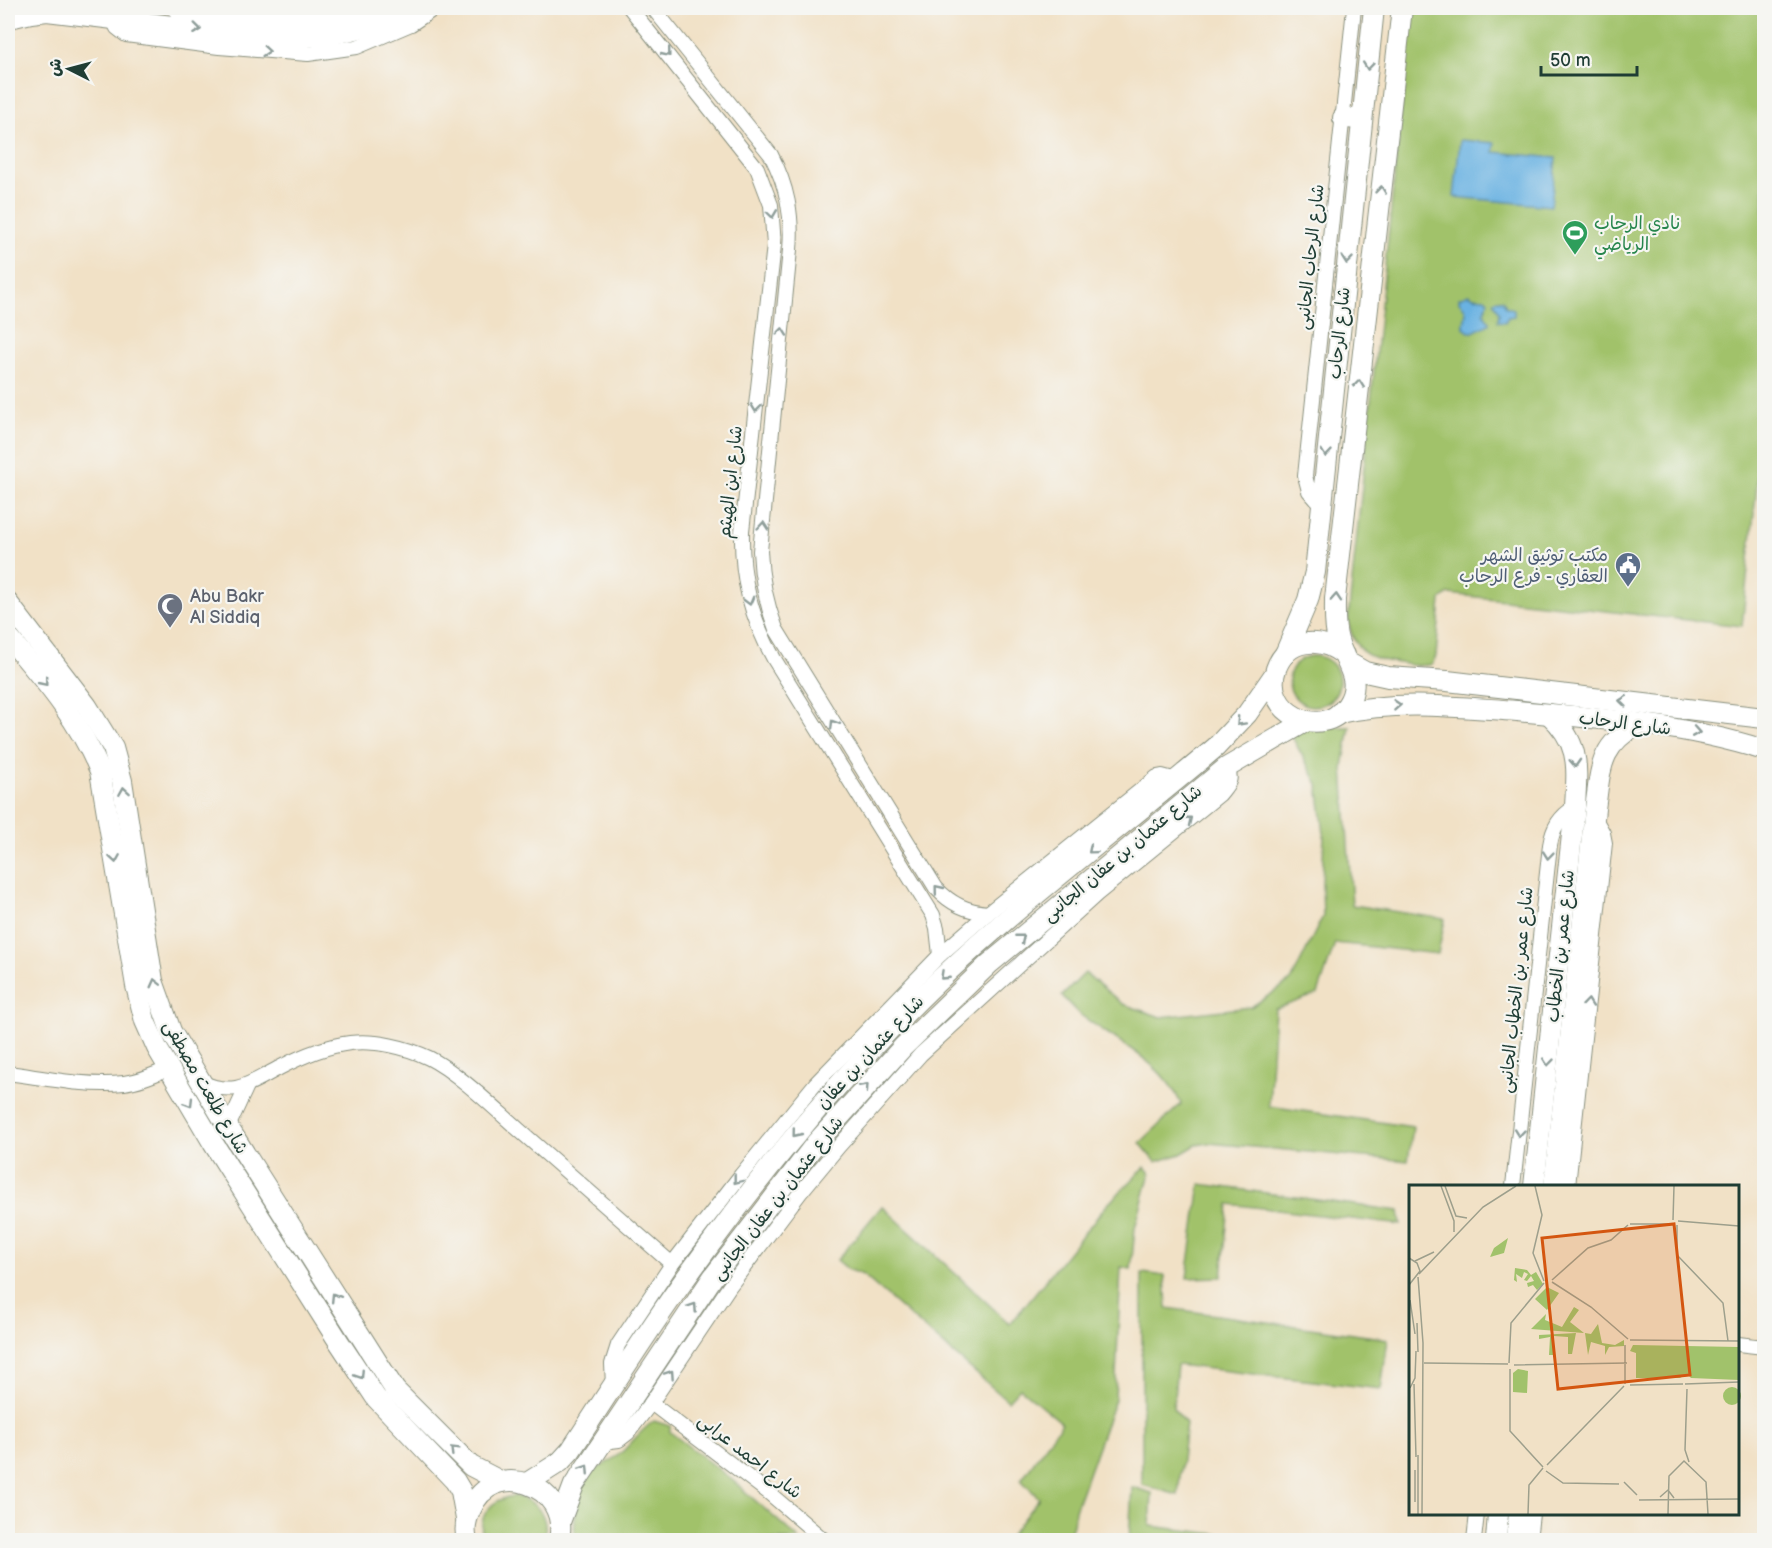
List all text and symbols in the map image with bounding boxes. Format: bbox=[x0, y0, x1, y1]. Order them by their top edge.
one-way arrow bbox=[192, 22, 202, 34]
north arrow bbox=[39, 39, 99, 99]
scale bar bbox=[1541, 39, 1637, 77]
one-way arrow bbox=[262, 44, 271, 57]
one-way arrow bbox=[659, 46, 670, 57]
text: 50 m bbox=[1550, 50, 1591, 71]
text: ش bbox=[45, 58, 66, 77]
one-way arrow bbox=[1362, 61, 1374, 70]
street label: شارع الرحاب الجانبى bbox=[1292, 183, 1330, 331]
one-way arrow bbox=[1374, 185, 1387, 194]
one-way arrow bbox=[766, 209, 778, 218]
place label: نادي الرحاب الرياضي bbox=[1594, 213, 1680, 260]
sports icon: نادي الرحاب الرياضي bbox=[1560, 218, 1590, 256]
one-way arrow bbox=[1341, 255, 1354, 264]
street label: شارع الرحاب bbox=[1324, 286, 1356, 380]
one-way arrow bbox=[775, 328, 788, 337]
one-way arrow bbox=[1352, 379, 1365, 388]
one-way arrow bbox=[751, 403, 763, 412]
street label: شارع ابن الهيثم bbox=[714, 424, 750, 540]
one-way arrow bbox=[1321, 449, 1333, 458]
one-way arrow bbox=[756, 522, 769, 531]
place label: مكتب توثيق الشهر العقاري - فرع الرحاب bbox=[1459, 545, 1608, 589]
public building icon: مكتب توثيق الشهر العقاري - فرع الرحاب bbox=[1613, 550, 1643, 588]
place label: Abu Bakr Al Siddiq bbox=[190, 586, 264, 628]
mosque icon: Abu Bakr Al Siddiq bbox=[155, 591, 185, 629]
one-way arrow bbox=[1329, 594, 1342, 603]
one-way arrow bbox=[742, 595, 754, 606]
one-way arrow bbox=[37, 675, 48, 686]
one-way arrow bbox=[1618, 695, 1628, 708]
one-way arrow bbox=[1393, 699, 1402, 712]
street label: شارع الرحاب bbox=[1578, 707, 1672, 741]
one-way arrow bbox=[1236, 715, 1247, 726]
one-way arrow bbox=[830, 720, 842, 730]
one-way arrow bbox=[1690, 725, 1700, 738]
one-way arrow bbox=[1569, 759, 1582, 768]
street label: شارع عثمان بن عفان الجانبى bbox=[1038, 780, 1207, 927]
one-way arrow bbox=[118, 786, 131, 796]
one-way arrow bbox=[1181, 817, 1192, 828]
one-way arrow bbox=[1088, 842, 1099, 853]
one-way arrow bbox=[1543, 851, 1555, 860]
one-way arrow bbox=[109, 855, 121, 864]
street label: شارع عمر بن الخطاب bbox=[1542, 869, 1580, 1024]
one-way arrow bbox=[934, 885, 945, 896]
street label: شارع عمر بن الخطاب الجانبى bbox=[1495, 886, 1539, 1094]
one-way arrow bbox=[1014, 935, 1025, 946]
one-way arrow bbox=[940, 968, 951, 979]
one-way arrow bbox=[149, 978, 162, 988]
street label: شارع عثمان بن عفان bbox=[812, 991, 929, 1114]
one-way arrow bbox=[1581, 999, 1594, 1008]
street label: شارع طلعت مصطفى bbox=[158, 1017, 252, 1158]
one-way arrow bbox=[1542, 1057, 1555, 1066]
one-way arrow bbox=[858, 1083, 869, 1094]
one-way arrow bbox=[182, 1097, 194, 1107]
street label: شارع عثمان بن عفان الجانبى bbox=[707, 1112, 849, 1285]
one-way arrow bbox=[793, 1127, 804, 1138]
one-way arrow bbox=[1513, 1128, 1526, 1137]
one-way arrow bbox=[733, 1173, 744, 1184]
inset map bbox=[1409, 1185, 1739, 1515]
one-way arrow bbox=[330, 1293, 342, 1303]
one-way arrow bbox=[686, 1302, 697, 1313]
one-way arrow bbox=[353, 1368, 364, 1379]
one-way arrow bbox=[663, 1370, 674, 1381]
street label: شارع احمد عرابى bbox=[693, 1409, 806, 1504]
one-way arrow bbox=[450, 1446, 460, 1457]
one-way arrow bbox=[577, 1465, 589, 1475]

